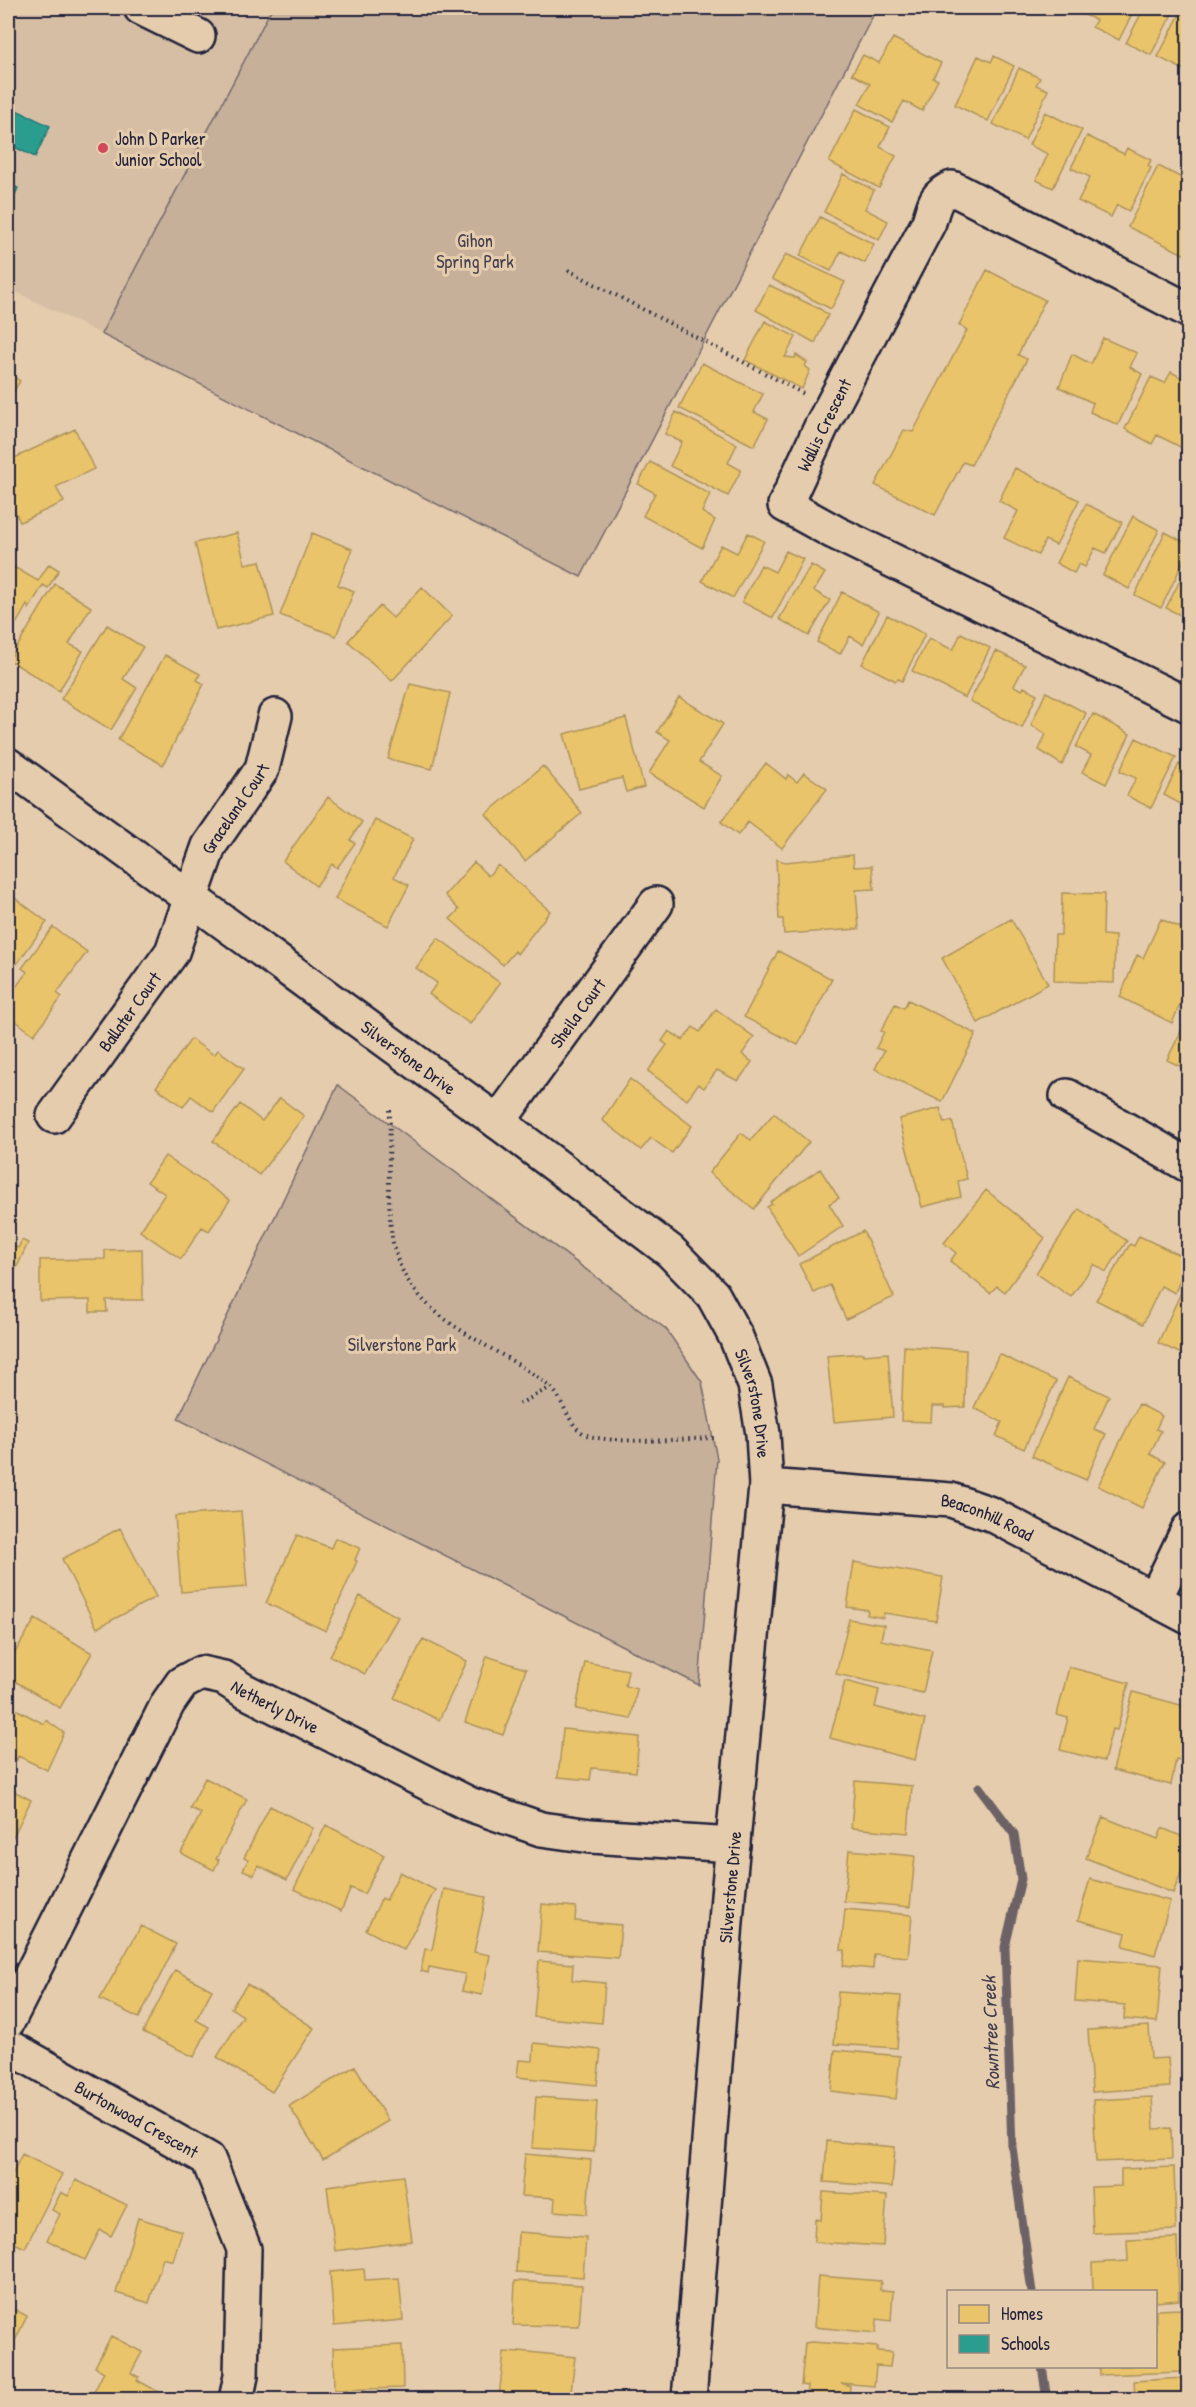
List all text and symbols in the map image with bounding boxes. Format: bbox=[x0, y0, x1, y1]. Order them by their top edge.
place label: John D Parker Junior School bbox=[115, 126, 206, 172]
marker: John D Parker Junior School bbox=[96, 141, 110, 155]
park label: Gihon Spring Park bbox=[436, 228, 514, 274]
street label: Wallis Crescent bbox=[791, 374, 858, 476]
street label: Graceland Court bbox=[195, 760, 276, 857]
street label: Ballater Court bbox=[92, 966, 167, 1056]
street label: Sheila Court bbox=[543, 972, 611, 1053]
street label: Silverstone Drive bbox=[356, 1014, 462, 1100]
park label: Silverstone Park bbox=[348, 1332, 457, 1357]
street label: Silverstone Drive bbox=[729, 1345, 777, 1459]
street label: Beaconhill Road bbox=[940, 1487, 1038, 1547]
street label: Netherly Drive bbox=[227, 1673, 323, 1739]
street label: Silverstone Drive bbox=[713, 1830, 747, 1944]
water label: Rowntree Creek bbox=[974, 1974, 1005, 2090]
street label: Burtonwood Crescent bbox=[70, 2074, 204, 2164]
legend bbox=[947, 2290, 1157, 2368]
text: Homes bbox=[1001, 2301, 1043, 2326]
text: Schools bbox=[1001, 2331, 1050, 2356]

